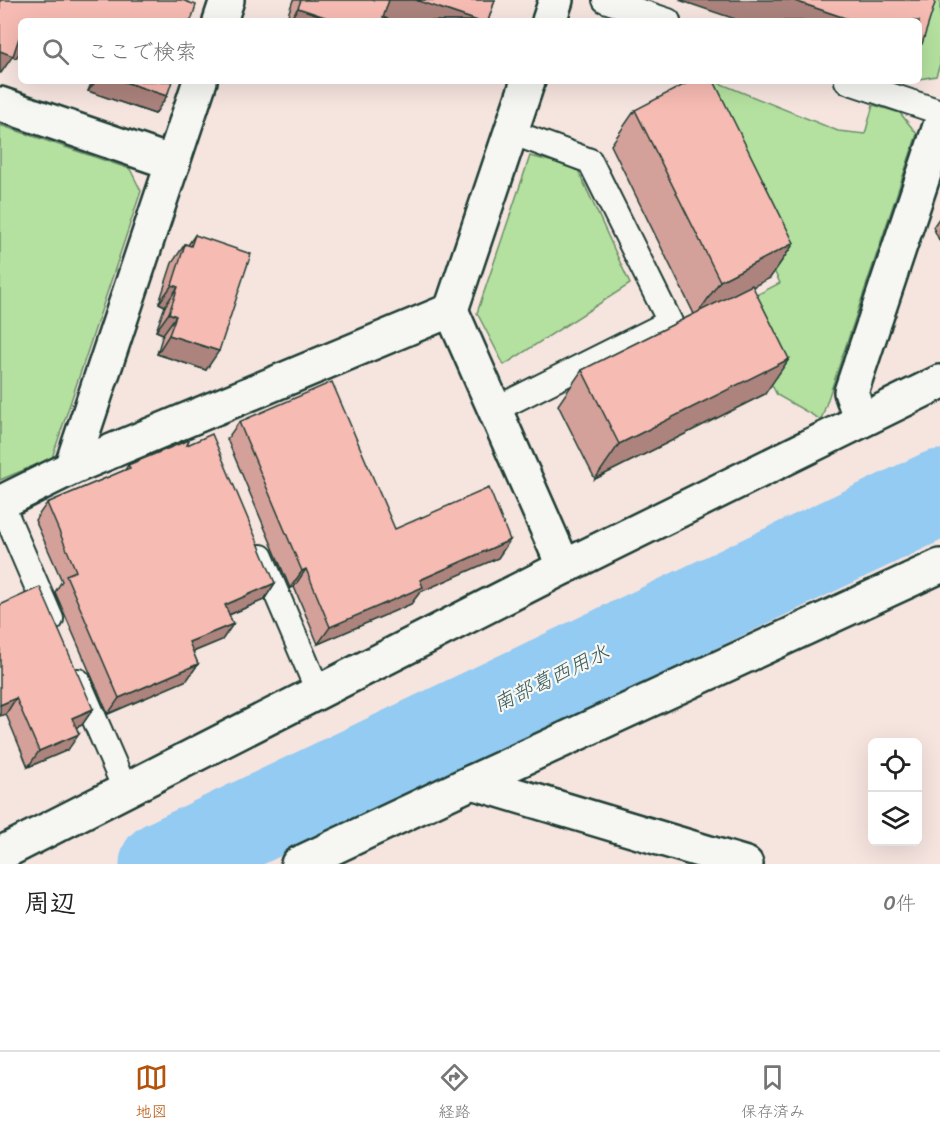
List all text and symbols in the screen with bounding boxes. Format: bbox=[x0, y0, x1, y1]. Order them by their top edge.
search box bbox=[18, 18, 922, 84]
text: ここで検索 bbox=[87, 32, 197, 71]
icon: search bbox=[39, 35, 72, 68]
water label: 南部葛西用水 bbox=[486, 633, 616, 723]
map controls bbox=[868, 738, 922, 846]
button: locate bbox=[868, 738, 922, 792]
button: layers bbox=[868, 792, 922, 846]
text: 周辺 bbox=[24, 880, 76, 926]
text: 0件 bbox=[883, 886, 916, 921]
tab: 地図 bbox=[135, 1061, 168, 1126]
tab: 経路 bbox=[438, 1061, 471, 1126]
tab: 保存済み bbox=[741, 1061, 805, 1126]

